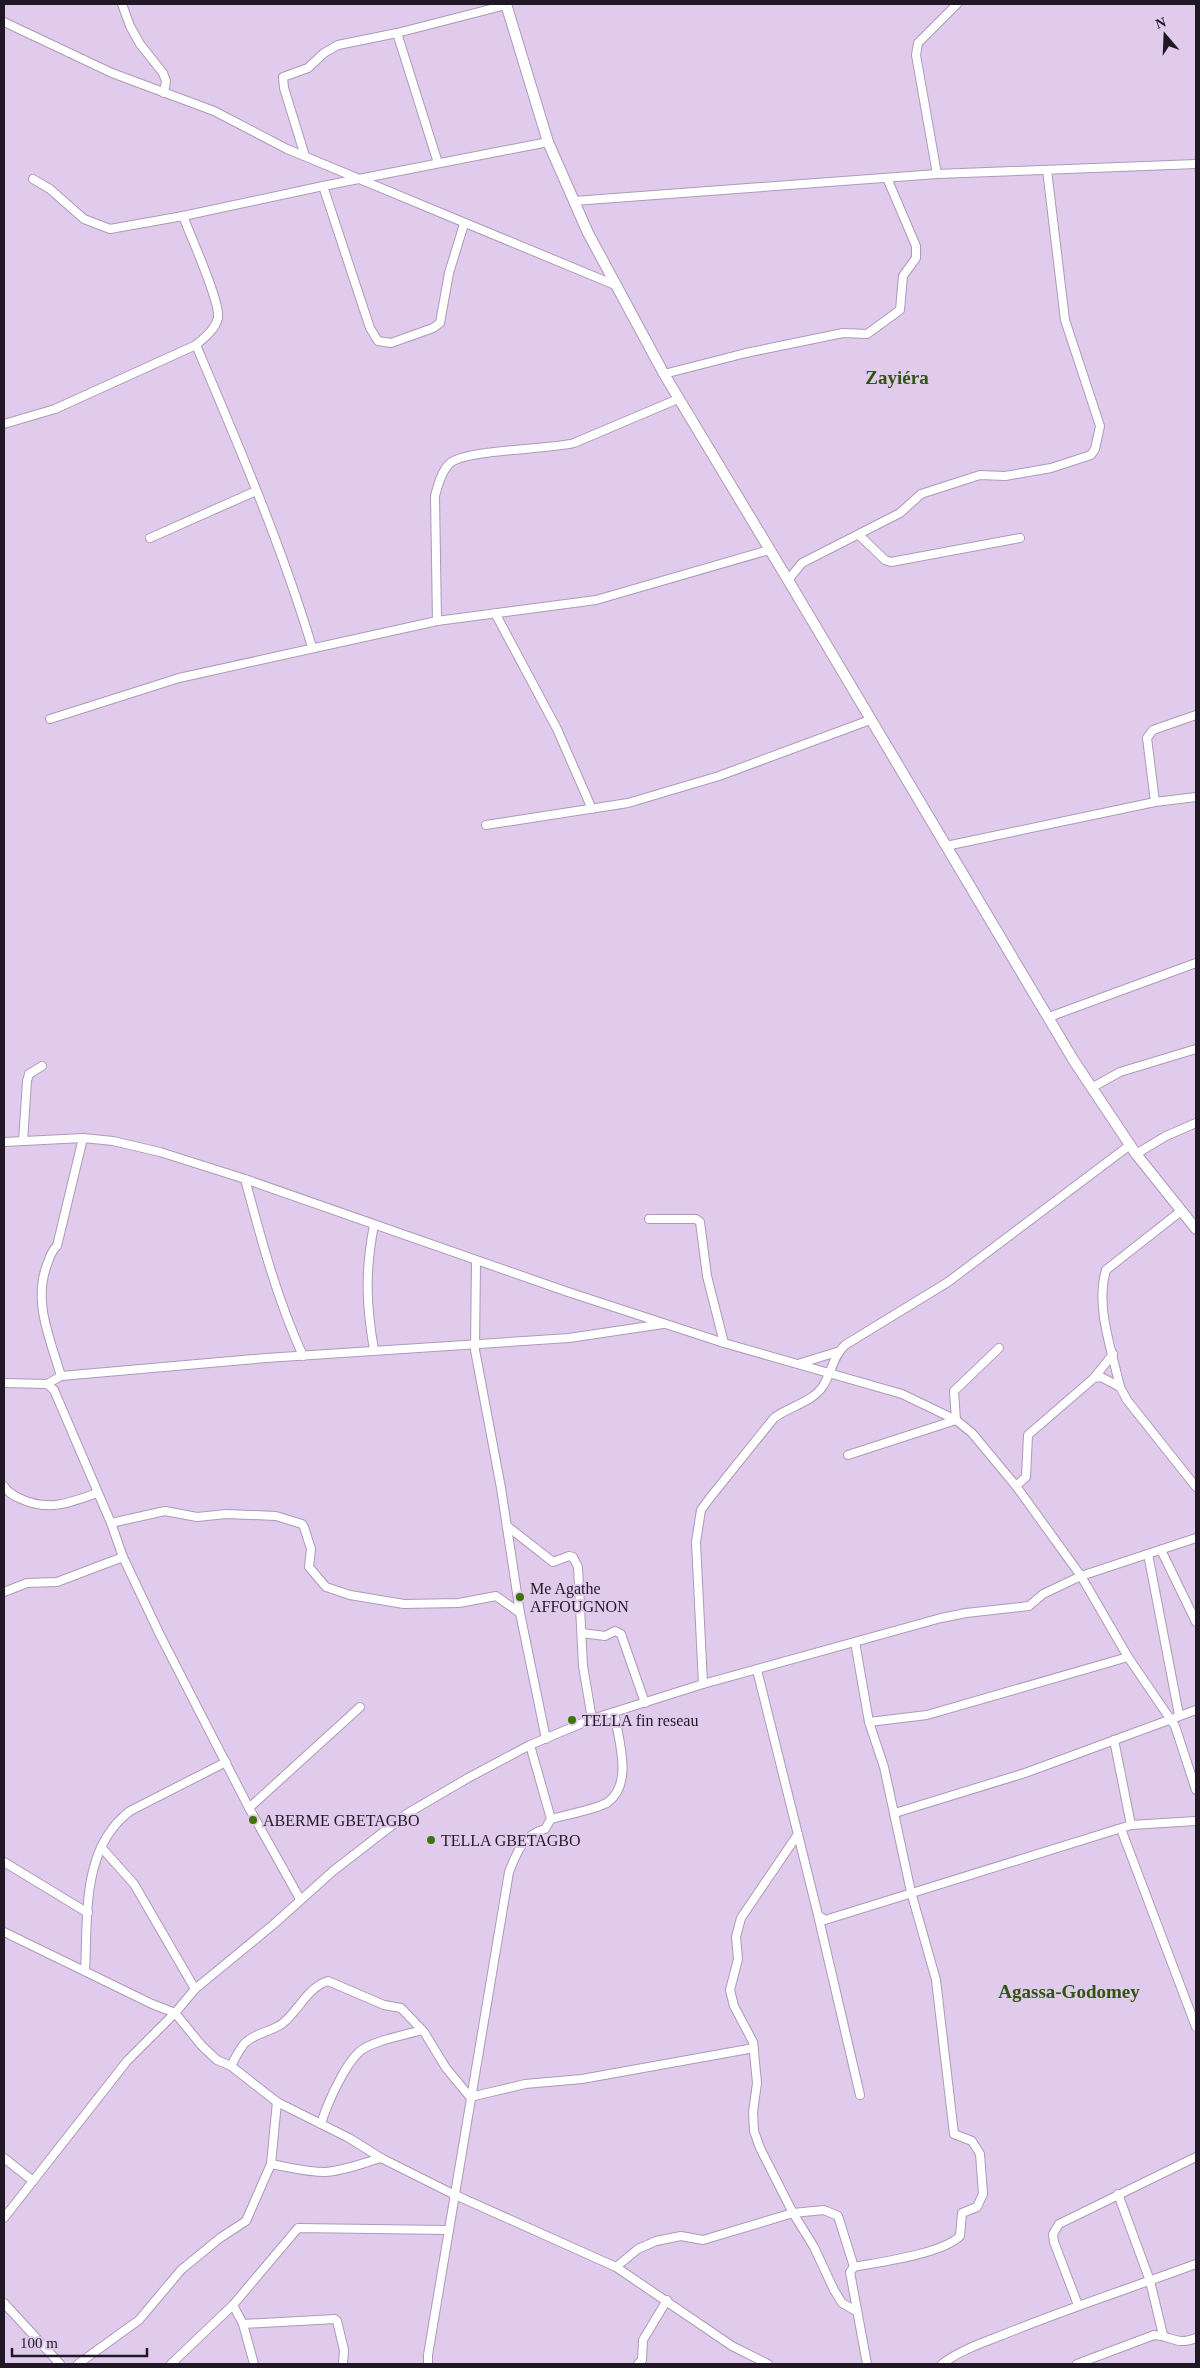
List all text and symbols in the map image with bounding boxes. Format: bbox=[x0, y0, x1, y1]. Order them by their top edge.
north arrow bbox=[1140, 10, 1190, 60]
text: N bbox=[1154, 14, 1168, 32]
district label: Zayiéra bbox=[865, 367, 929, 388]
place label: Me Agathe AFFOUGNON bbox=[530, 1580, 629, 1615]
marker: Me Agathe AFFOUGNON bbox=[514, 1591, 526, 1603]
place label: TELLA fin reseau bbox=[582, 1712, 698, 1729]
marker: TELLA fin reseau bbox=[566, 1714, 578, 1726]
place label: ABERME GBETAGBO bbox=[263, 1812, 420, 1829]
marker: ABERME GBETAGBO bbox=[247, 1814, 259, 1826]
place label: TELLA GBETAGBO bbox=[441, 1832, 581, 1849]
marker: TELLA GBETAGBO bbox=[425, 1834, 437, 1846]
district label: Agassa-Godomey bbox=[998, 1981, 1140, 2002]
scale bar bbox=[12, 2326, 148, 2358]
text: 100 m bbox=[20, 2335, 58, 2351]

